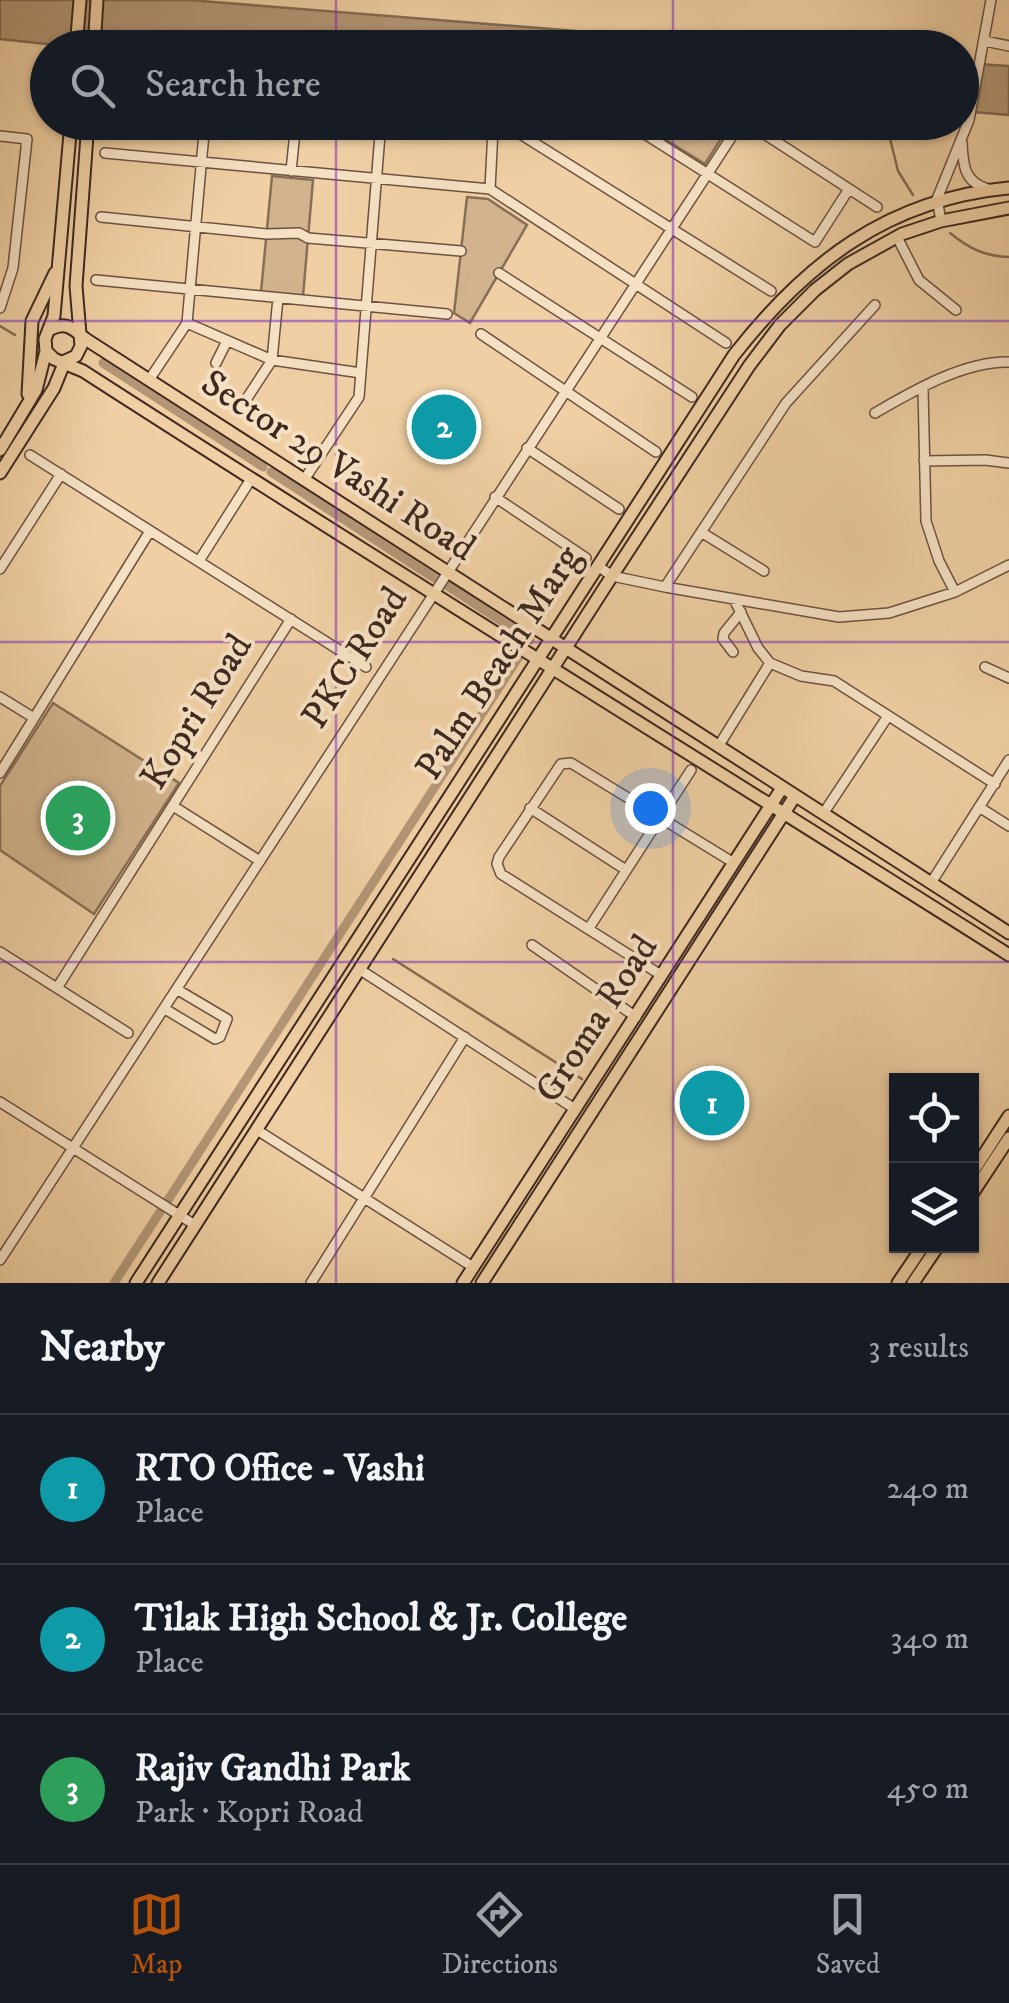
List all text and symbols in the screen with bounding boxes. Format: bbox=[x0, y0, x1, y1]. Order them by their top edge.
search box bbox=[30, 30, 979, 140]
icon: search bbox=[65, 58, 120, 113]
text: Search here bbox=[145, 61, 321, 109]
street label: Sector 29 Vashi Road bbox=[192, 360, 484, 572]
pin: 2 bbox=[412, 390, 476, 464]
street label: Palm Beach Marg bbox=[405, 536, 593, 789]
street label: PKC Road bbox=[291, 578, 419, 738]
street label: Kopri Road bbox=[130, 625, 264, 799]
pin: 3 bbox=[46, 780, 110, 856]
your location bbox=[625, 783, 676, 834]
street label: Groma Road bbox=[525, 926, 669, 1112]
pin: 1 bbox=[680, 1066, 744, 1140]
map controls bbox=[889, 1073, 979, 1253]
button: locate bbox=[889, 1073, 979, 1163]
button: layers bbox=[889, 1163, 979, 1253]
text: Nearby bbox=[40, 1322, 164, 1374]
text: 3 results bbox=[868, 1328, 969, 1368]
text: RTO Office - Vashi bbox=[135, 1445, 425, 1493]
text: 1 bbox=[67, 1469, 78, 1509]
text: 240 m bbox=[887, 1469, 969, 1509]
text: Place bbox=[135, 1493, 204, 1533]
text: Tilak High School & Jr. College bbox=[135, 1595, 627, 1643]
text: 2 bbox=[65, 1619, 80, 1659]
text: 340 m bbox=[891, 1619, 969, 1659]
text: Place bbox=[135, 1643, 204, 1683]
text: Rajiv Gandhi Park bbox=[135, 1745, 410, 1793]
text: 3 bbox=[67, 1769, 78, 1809]
text: 450 m bbox=[887, 1769, 969, 1809]
text: Park · Kopri Road bbox=[135, 1793, 363, 1833]
tab: Map bbox=[129, 1887, 184, 1982]
tab: Directions bbox=[442, 1887, 558, 1982]
tab: Saved bbox=[816, 1887, 880, 1982]

